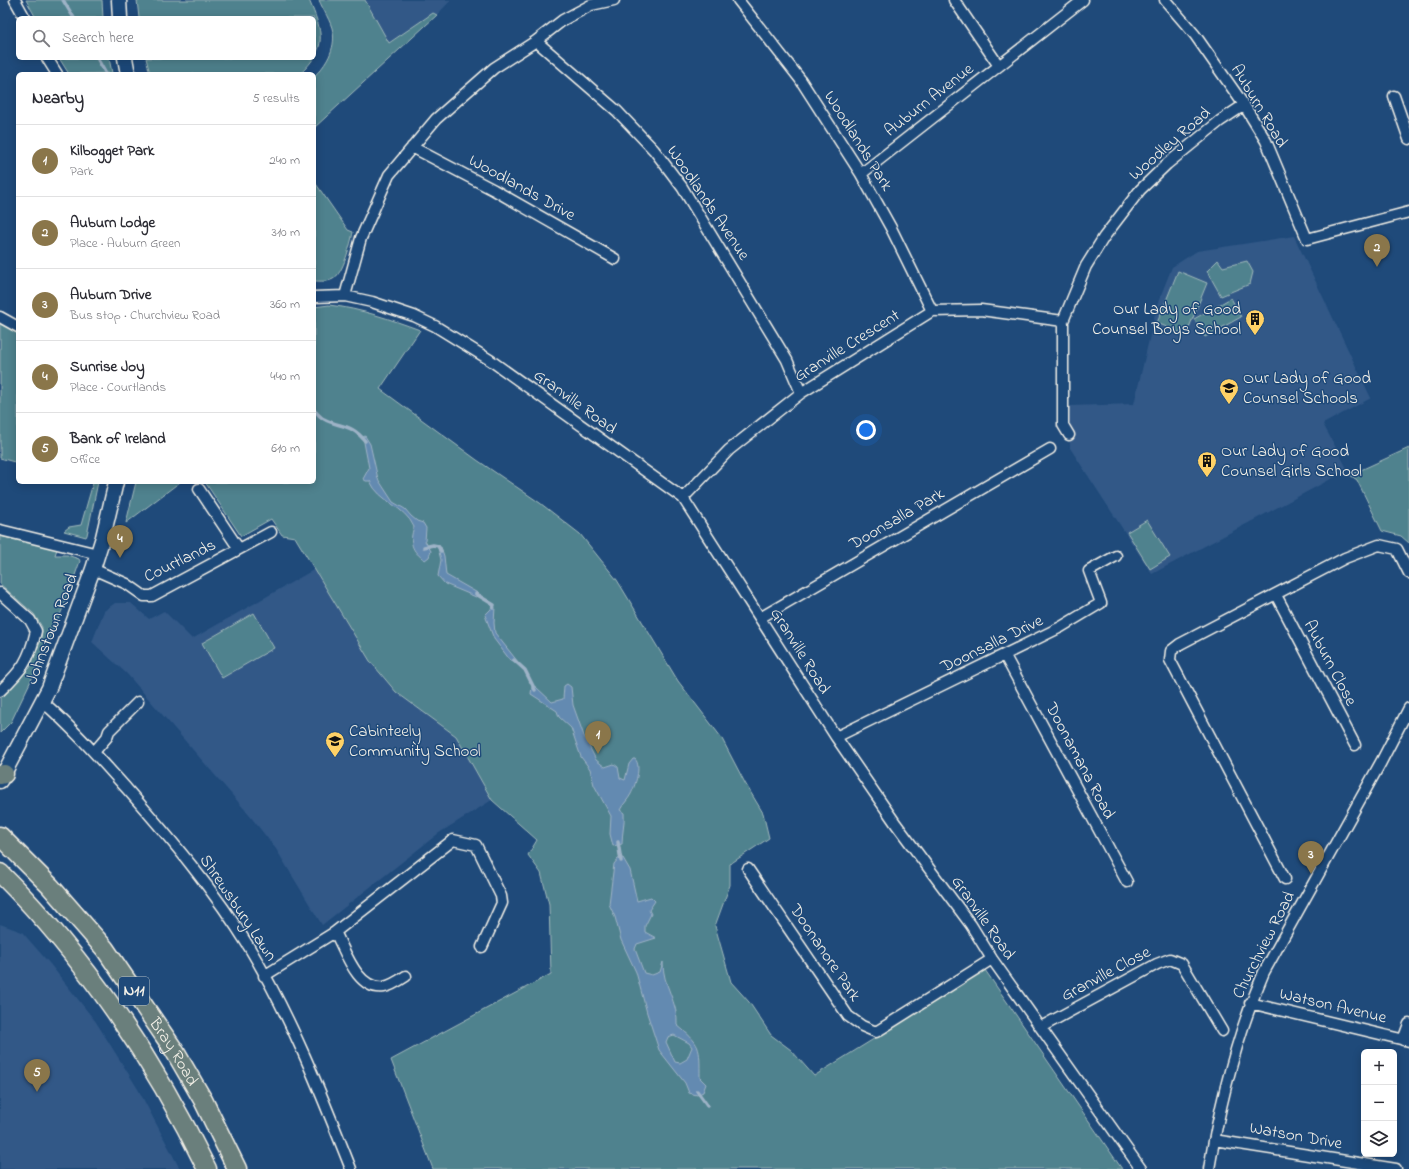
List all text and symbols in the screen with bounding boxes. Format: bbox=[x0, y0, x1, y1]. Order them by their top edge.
search box bbox=[16, 16, 316, 60]
icon: search bbox=[30, 27, 52, 49]
text: Search here bbox=[62, 27, 134, 49]
street label: Auburn Avenue bbox=[879, 57, 979, 143]
street label: Auburn Road bbox=[1224, 59, 1294, 153]
text: Nearby bbox=[32, 86, 84, 111]
street label: Woodlands Park bbox=[817, 86, 899, 196]
text: 5 results bbox=[252, 89, 300, 108]
street label: Woodley Road bbox=[1123, 101, 1218, 188]
text: Kilbogget Park bbox=[70, 140, 154, 162]
street label: Woodlands Avenue bbox=[660, 140, 756, 266]
street label: Woodlands Drive bbox=[464, 148, 580, 228]
text: 1 bbox=[43, 151, 47, 170]
text: 240 m bbox=[269, 151, 300, 170]
text: Park bbox=[70, 162, 94, 181]
text: Auburn Lodge bbox=[70, 212, 155, 234]
text: 2 bbox=[42, 223, 48, 242]
text: 310 m bbox=[272, 223, 300, 242]
text: Place · Auburn Green bbox=[70, 234, 180, 253]
pin: 2 bbox=[1364, 234, 1390, 267]
text: Auburn Drive bbox=[70, 284, 151, 306]
text: 3 bbox=[42, 295, 48, 314]
text: 360 m bbox=[270, 295, 300, 314]
place label: Our Lady of Good Counsel Boys School bbox=[1092, 297, 1241, 343]
street label: Granville Crescent bbox=[789, 303, 905, 389]
text: Bus stop · Churchview Road bbox=[70, 306, 220, 325]
building icon: Our Lady of Good Counsel Boys School bbox=[1244, 308, 1266, 336]
text: Sunrise Joy bbox=[70, 356, 144, 378]
street label: Granville Road bbox=[528, 363, 622, 441]
place label: Our Lady of Good Counsel Schools bbox=[1243, 366, 1371, 411]
text: 4 bbox=[42, 367, 48, 386]
text: 440 m bbox=[270, 367, 300, 386]
school or university icon: Our Lady of Good Counsel Schools bbox=[1218, 377, 1240, 405]
text: Place · Courtlands bbox=[70, 378, 166, 397]
your location bbox=[856, 420, 876, 440]
text: Bank of Ireland bbox=[70, 428, 166, 450]
text: 5 bbox=[41, 439, 49, 458]
text: 610 m bbox=[271, 439, 300, 458]
place label: Our Lady of Good Counsel Girls School bbox=[1221, 439, 1362, 484]
text: Office bbox=[70, 450, 100, 469]
building icon: Our Lady of Good Counsel Girls School bbox=[1196, 450, 1218, 478]
street label: Doonsalla Park bbox=[844, 481, 950, 557]
pin: 4 bbox=[107, 525, 133, 558]
street label: Courtlands bbox=[140, 533, 220, 589]
street label: Johnstown Road bbox=[19, 569, 85, 688]
street label: Granville Road bbox=[764, 603, 837, 699]
street label: Doonsalla Drive bbox=[936, 608, 1048, 680]
street label: Auburn Close bbox=[1297, 616, 1363, 711]
street label: Doonamana Road bbox=[1038, 697, 1121, 824]
place label: Cabinteely Community School bbox=[349, 719, 481, 765]
pin: 1 bbox=[585, 721, 611, 754]
school or university icon: Cabinteely Community School bbox=[324, 730, 346, 758]
pin: 3 bbox=[1298, 841, 1324, 874]
street label: Shrewsbury Lawn bbox=[192, 849, 283, 967]
street label: Granville Road bbox=[945, 871, 1022, 966]
street label: Churchview Road bbox=[1226, 887, 1302, 1003]
street label: Doonanore Park bbox=[783, 898, 867, 1007]
street label: Granville Close bbox=[1057, 940, 1155, 1008]
road number: N11 bbox=[119, 977, 149, 1005]
street label: Watson Avenue bbox=[1277, 982, 1389, 1031]
street label: Bray Road bbox=[142, 1012, 205, 1091]
map controls bbox=[1361, 1049, 1397, 1157]
button: + bbox=[1361, 1049, 1397, 1085]
pin: 5 bbox=[24, 1059, 50, 1092]
button: − bbox=[1361, 1085, 1397, 1121]
street label: Watson Drive bbox=[1248, 1116, 1345, 1157]
button: layers bbox=[1361, 1121, 1397, 1157]

